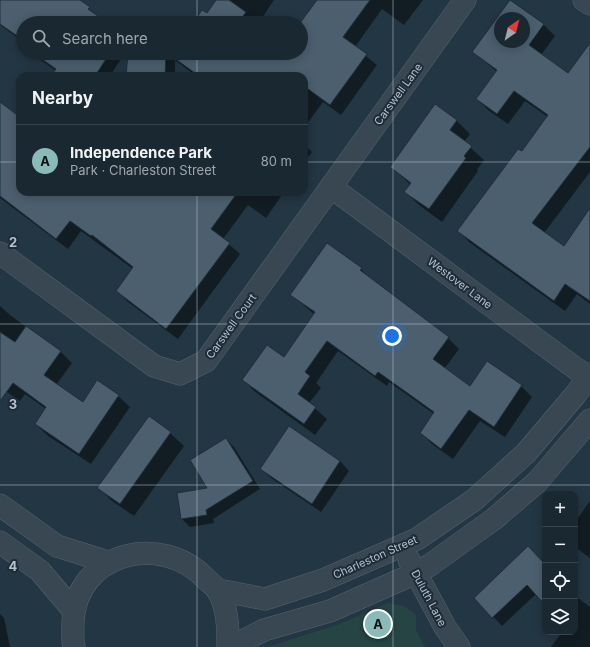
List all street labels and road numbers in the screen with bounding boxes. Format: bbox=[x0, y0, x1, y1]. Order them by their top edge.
street label: Carswell Lane bbox=[371, 60, 425, 128]
street label: Westover Lane bbox=[425, 254, 495, 312]
street label: Carswell Court bbox=[203, 290, 259, 361]
street label: Charleston Street bbox=[331, 532, 420, 582]
street label: Duluth Lane bbox=[408, 567, 450, 629]

